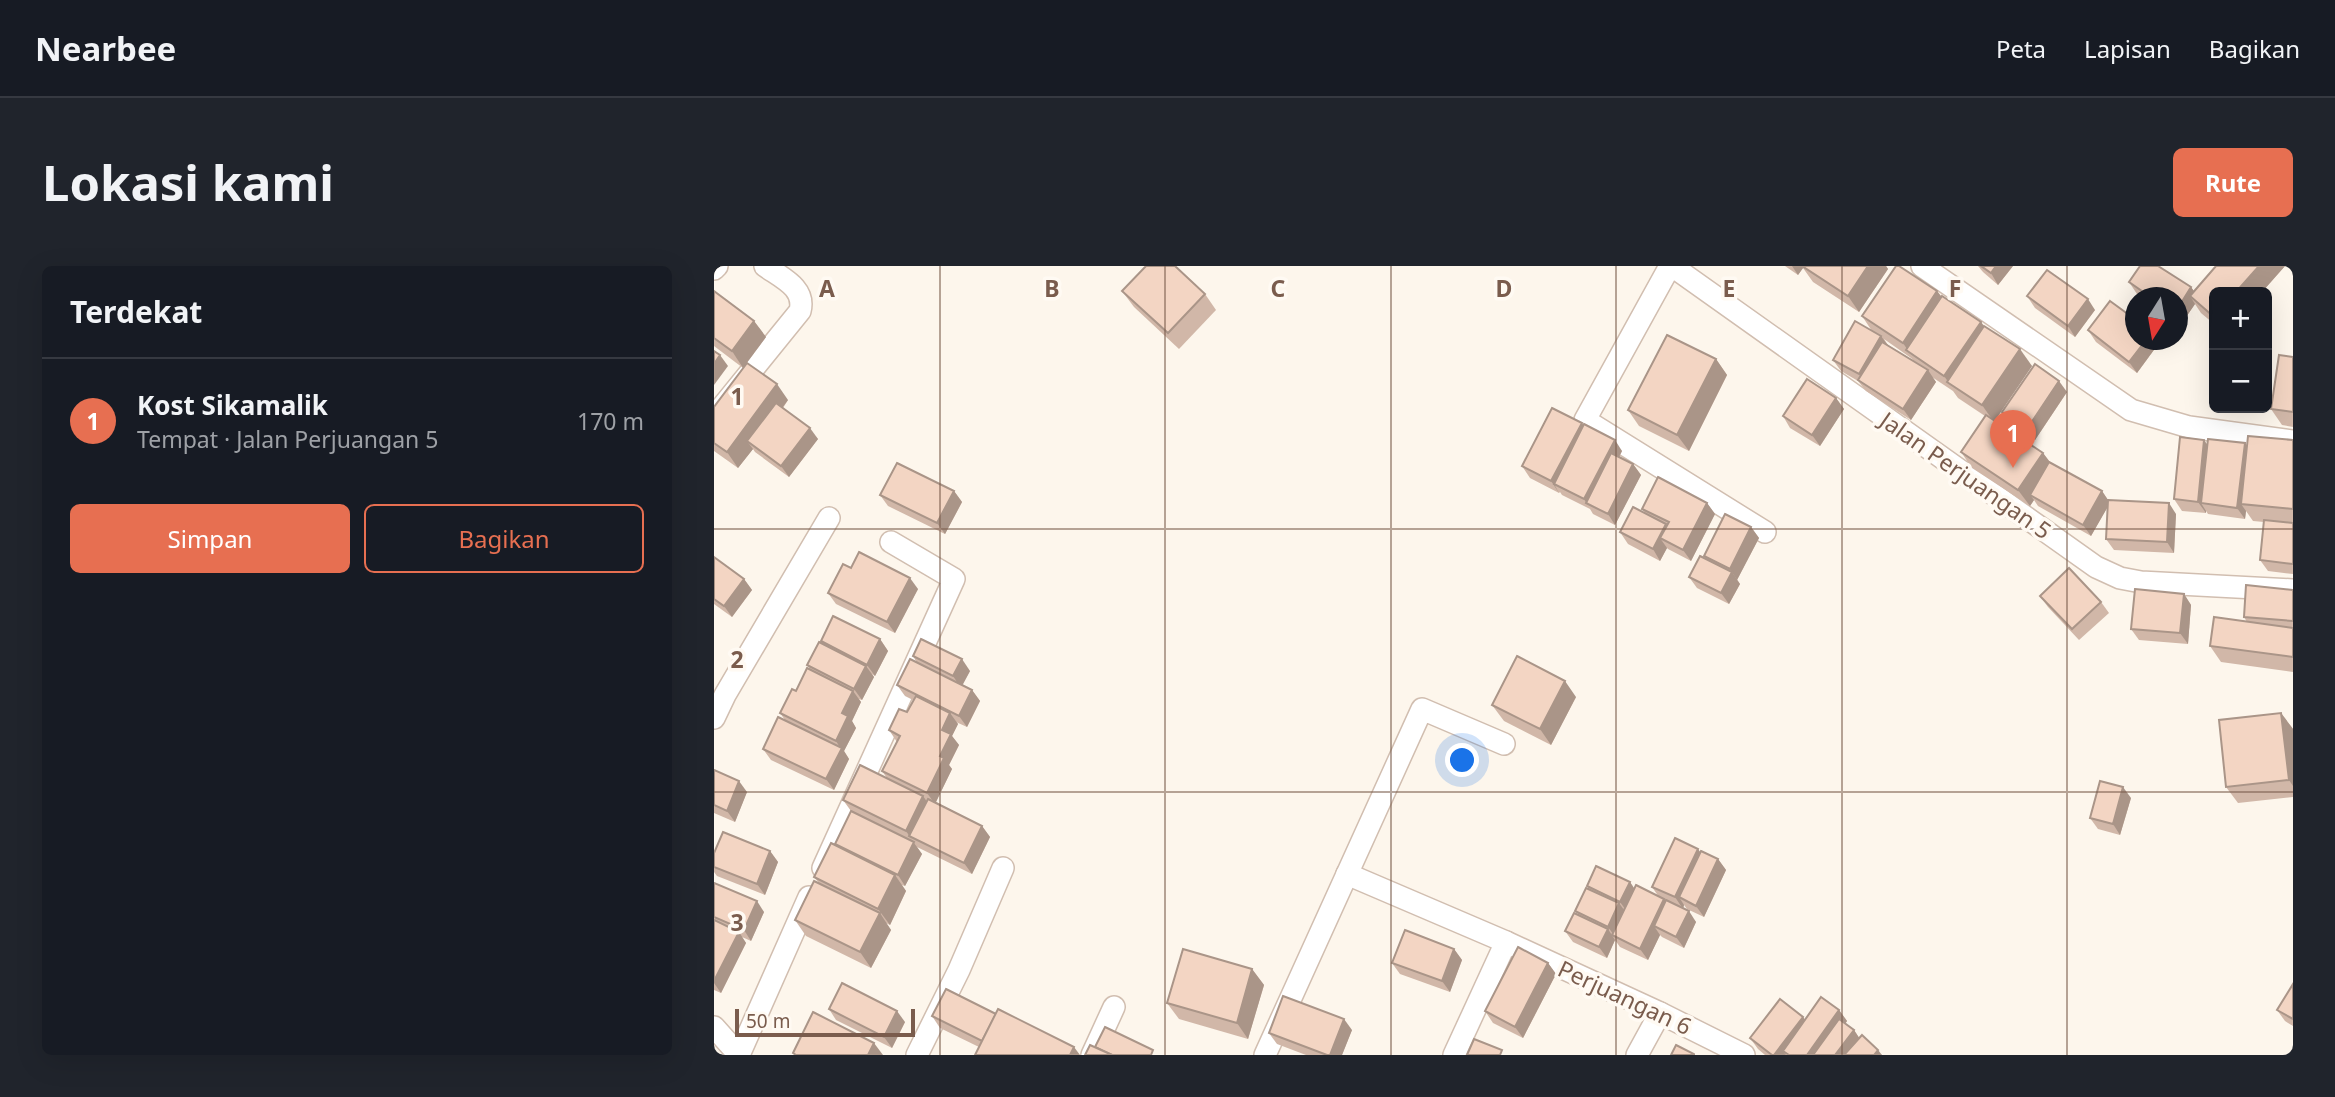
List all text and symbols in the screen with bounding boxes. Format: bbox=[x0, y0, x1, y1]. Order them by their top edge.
text: Nearbee bbox=[35, 26, 176, 71]
text: Peta bbox=[1996, 32, 2046, 65]
text: Lapisan bbox=[2084, 32, 2171, 65]
text: Bagikan bbox=[2209, 32, 2300, 65]
button: Rute bbox=[2173, 148, 2293, 217]
text: Lokasi kami bbox=[42, 149, 334, 215]
text: A bbox=[819, 272, 835, 304]
text: B bbox=[1044, 272, 1060, 304]
text: C bbox=[1271, 272, 1286, 304]
text: D bbox=[1496, 272, 1512, 304]
text: E bbox=[1723, 272, 1735, 304]
text: F bbox=[1949, 272, 1961, 304]
north arrow bbox=[2125, 287, 2188, 350]
map controls bbox=[2209, 287, 2272, 413]
button: + bbox=[2209, 287, 2272, 350]
text: Terdekat bbox=[70, 291, 202, 332]
button: − bbox=[2209, 350, 2272, 413]
text: 1 bbox=[730, 380, 744, 412]
text: Kost Sikamalik bbox=[137, 387, 328, 423]
street label: Jalan Perjuangan 5 bbox=[1872, 403, 2058, 546]
text: 1 bbox=[86, 405, 100, 437]
text: 170 m bbox=[577, 405, 644, 437]
pin: 1 bbox=[1990, 410, 2036, 468]
text: Tempat · Jalan Perjuangan 5 bbox=[137, 423, 438, 455]
button: Simpan bbox=[70, 504, 350, 573]
button: Bagikan bbox=[364, 504, 644, 573]
text: 2 bbox=[730, 643, 744, 675]
your location bbox=[1445, 743, 1479, 777]
text: 3 bbox=[730, 906, 744, 938]
street label: Perjuangan 6 bbox=[1553, 952, 1697, 1042]
scale bar bbox=[735, 1006, 915, 1038]
text: 50 m bbox=[746, 1008, 790, 1034]

